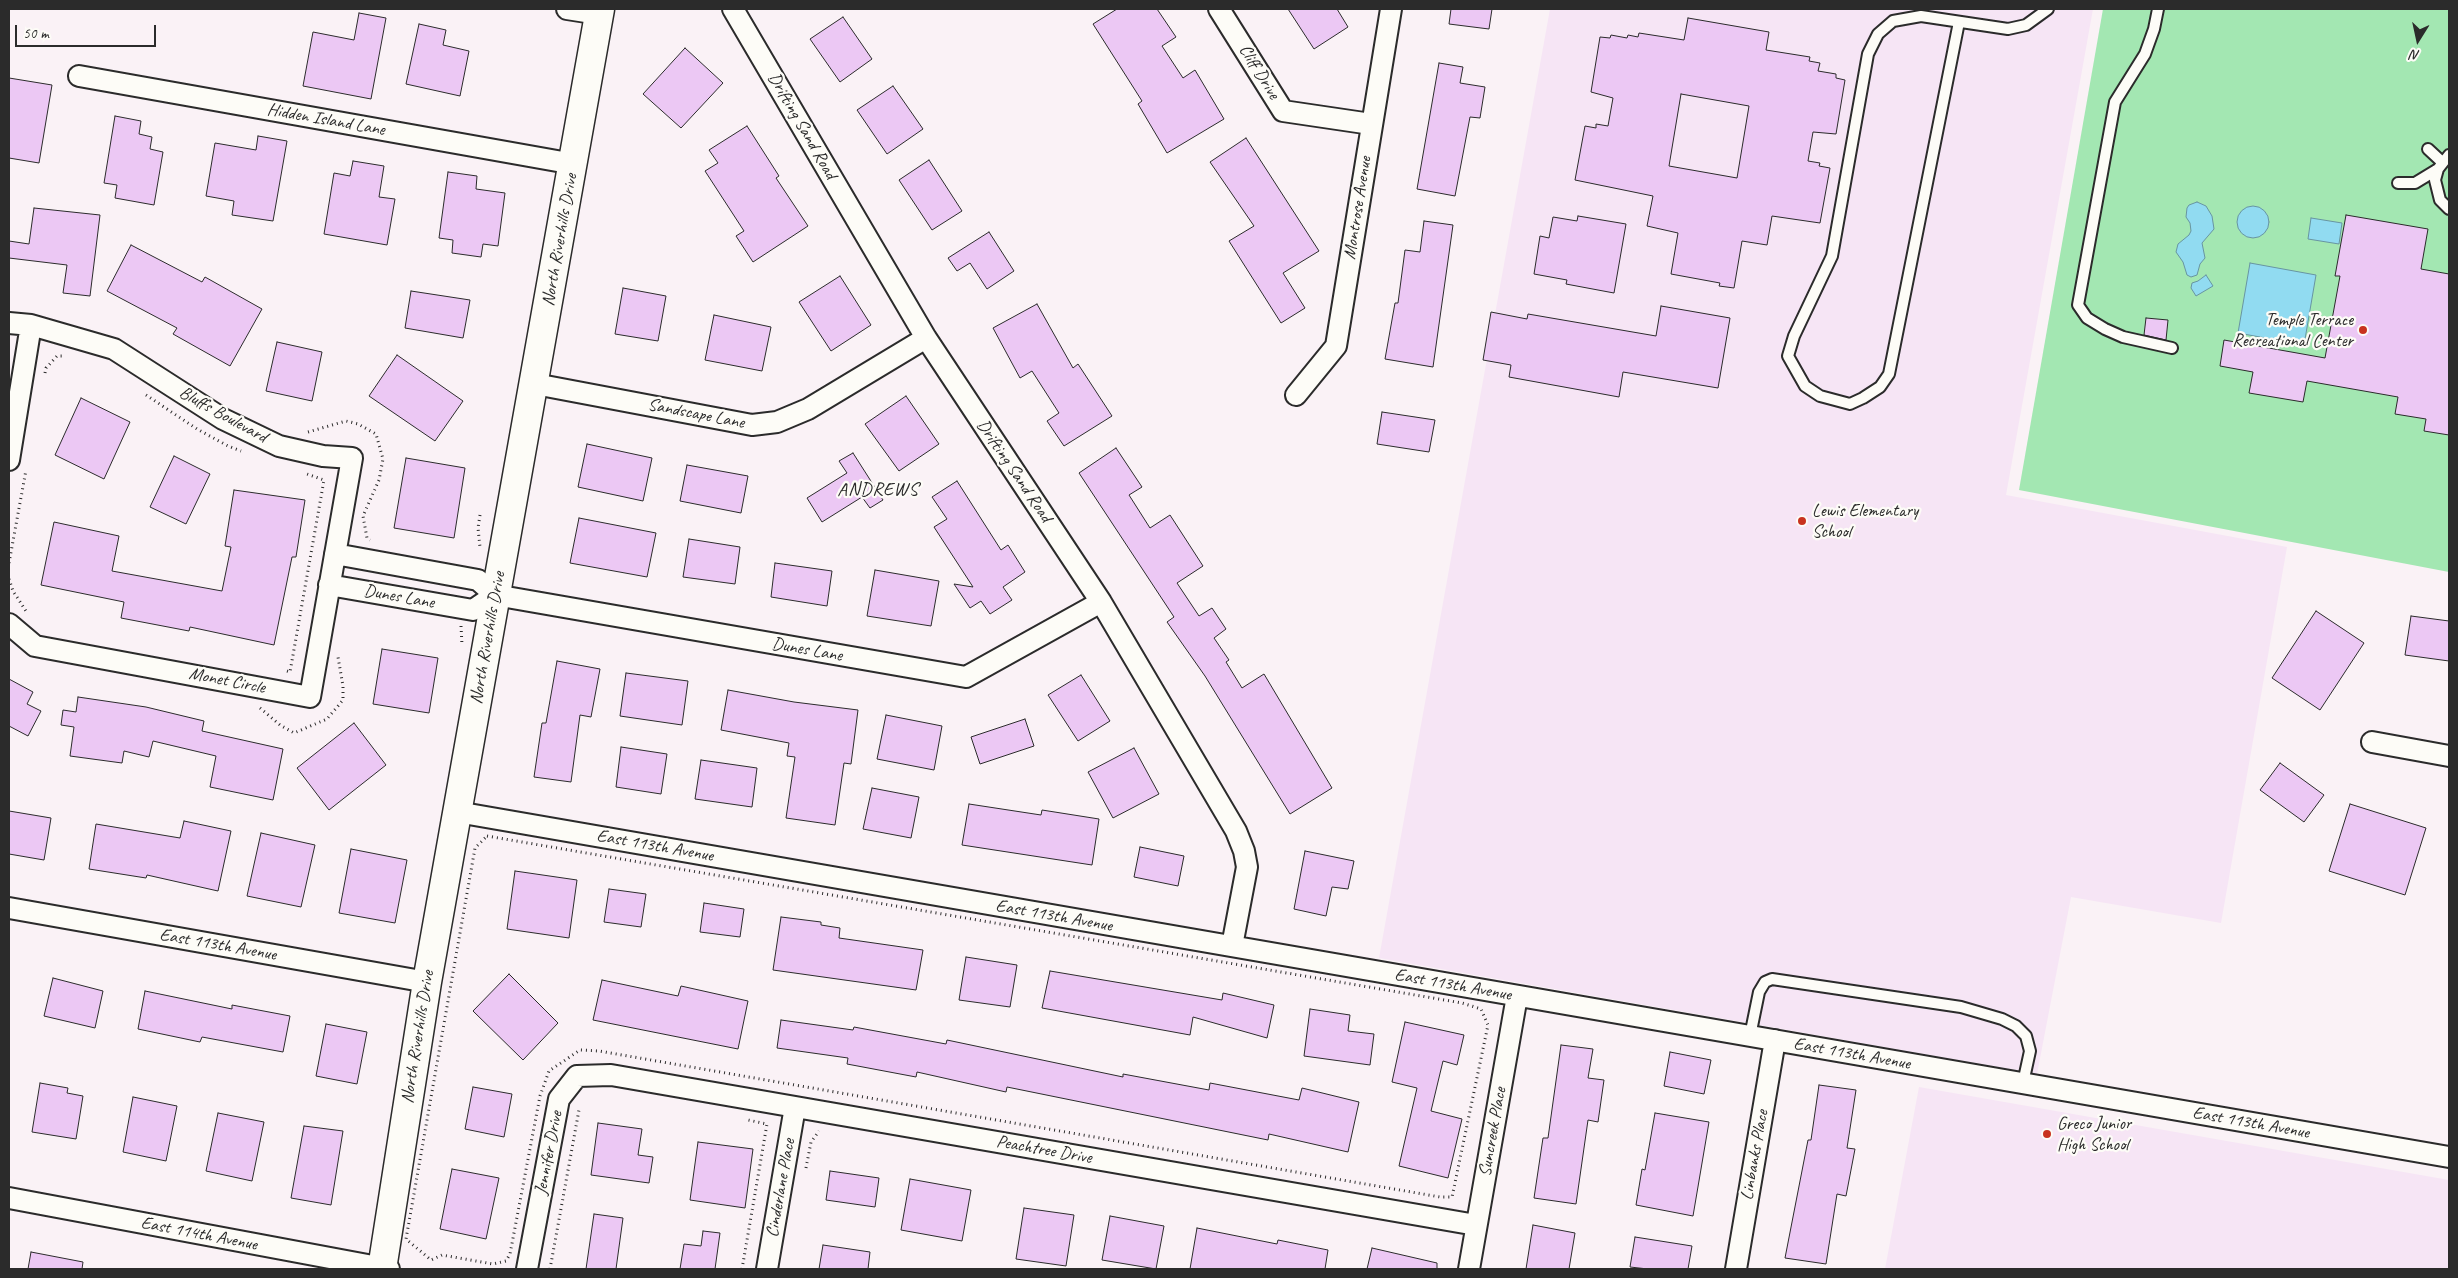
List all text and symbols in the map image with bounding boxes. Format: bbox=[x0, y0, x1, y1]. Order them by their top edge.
scale bar bbox=[18, 15, 159, 47]
north arrow bbox=[2393, 15, 2443, 65]
text: 50 m bbox=[23, 24, 49, 43]
street label: Cliff Drive bbox=[1234, 41, 1284, 103]
text: N bbox=[2410, 46, 2421, 64]
street label: Drifting Sand Road bbox=[763, 69, 841, 183]
street label: Hidden Island Lane bbox=[265, 99, 387, 141]
street label: Montrose Avenue bbox=[1339, 155, 1377, 261]
street label: North Riverhills Drive bbox=[538, 172, 582, 308]
place label: Temple Terrace Recreational Center bbox=[2232, 309, 2353, 352]
marker: Temple Terrace Recreational Center bbox=[2357, 324, 2369, 336]
street label: Bluffs Boulevard bbox=[175, 382, 271, 448]
street label: Sandscape Lane bbox=[646, 394, 746, 434]
street label: Drifting Sand Road bbox=[972, 416, 1056, 526]
district label: ANDREWS bbox=[837, 479, 919, 501]
place label: Lewis Elementary School bbox=[1812, 500, 1918, 542]
marker: Lewis Elementary School bbox=[1796, 515, 1808, 527]
street label: North Riverhills Drive bbox=[466, 570, 510, 706]
street label: Dunes Lane bbox=[362, 580, 436, 614]
street label: Dunes Lane bbox=[770, 633, 844, 667]
street label: Monet Circle bbox=[187, 663, 267, 699]
street label: East 113th Avenue bbox=[595, 825, 715, 867]
street label: East 113th Avenue bbox=[994, 895, 1114, 937]
street label: East 113th Avenue bbox=[158, 924, 278, 966]
street label: East 113th Avenue bbox=[1393, 964, 1513, 1006]
street label: North Riverhills Drive bbox=[397, 969, 439, 1105]
street label: East 113th Avenue bbox=[1792, 1033, 1912, 1075]
street label: Suncreek Place bbox=[1475, 1086, 1511, 1178]
street label: East 113th Avenue bbox=[2191, 1102, 2311, 1144]
street label: Linbanks Place bbox=[1736, 1108, 1774, 1202]
street label: Jennifer Drive bbox=[530, 1109, 568, 1197]
place label: Greco Junior High School bbox=[2057, 1113, 2131, 1156]
marker: Greco Junior High School bbox=[2041, 1128, 2053, 1140]
street label: Peachtree Drive bbox=[995, 1131, 1093, 1169]
street label: Cinderlane Place bbox=[762, 1137, 800, 1239]
street label: East 114th Avenue bbox=[139, 1212, 259, 1256]

